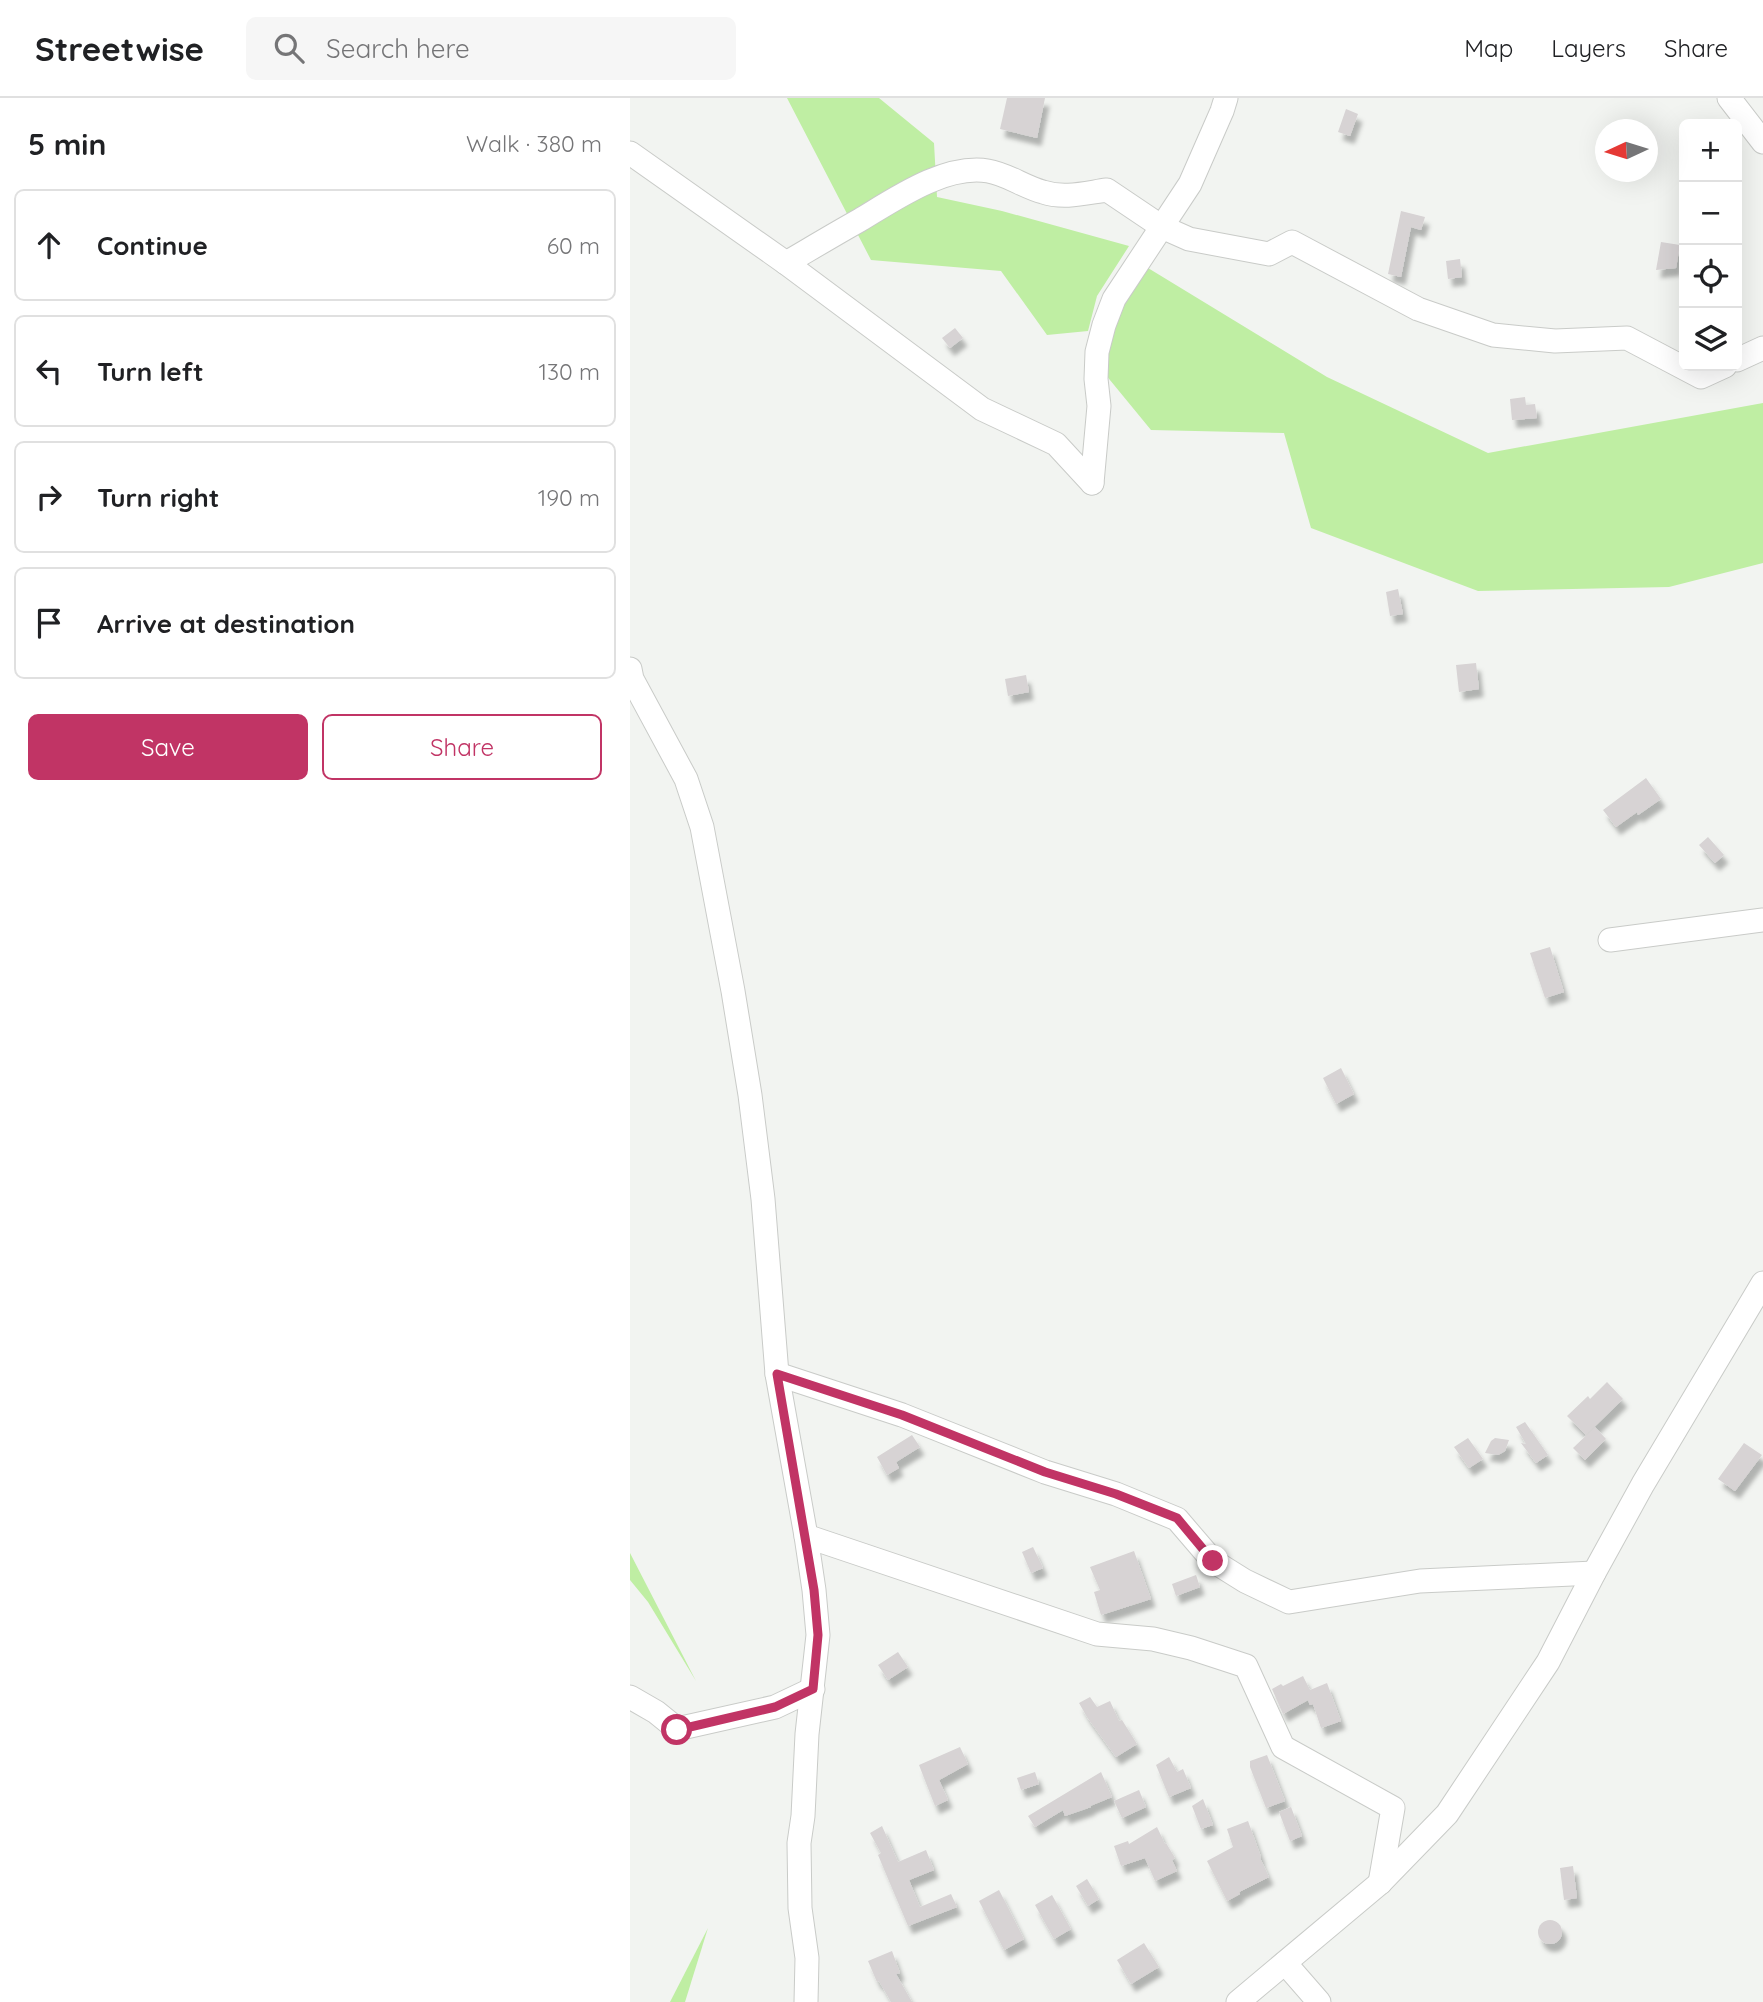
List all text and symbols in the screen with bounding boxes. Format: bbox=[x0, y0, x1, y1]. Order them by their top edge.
search box bbox=[246, 17, 736, 80]
text: Streetwise bbox=[35, 28, 204, 69]
icon: search bbox=[270, 29, 308, 67]
text: Search here bbox=[326, 32, 470, 65]
text: Map bbox=[1464, 33, 1513, 63]
text: Layers bbox=[1551, 33, 1626, 63]
text: Share bbox=[1664, 33, 1728, 63]
north arrow bbox=[1595, 119, 1658, 182]
map controls bbox=[1679, 119, 1742, 371]
button: + bbox=[1679, 119, 1742, 182]
text: 5 min bbox=[28, 125, 106, 163]
text: Walk · 380 m bbox=[466, 129, 602, 158]
button: − bbox=[1679, 182, 1742, 245]
icon: ahead bbox=[30, 226, 68, 264]
text: Continue bbox=[97, 229, 208, 262]
text: 60 m bbox=[547, 231, 600, 260]
button: locate bbox=[1679, 245, 1742, 308]
button: layers bbox=[1679, 308, 1742, 371]
icon: left bbox=[30, 352, 68, 390]
text: Turn left bbox=[97, 355, 204, 388]
text: 130 m bbox=[538, 357, 600, 386]
icon: right bbox=[30, 478, 68, 516]
text: Turn right bbox=[97, 481, 219, 514]
text: 190 m bbox=[538, 483, 600, 512]
icon: arrive bbox=[30, 604, 68, 642]
text: Arrive at destination bbox=[97, 607, 355, 640]
button: Save bbox=[28, 714, 308, 780]
button: Share bbox=[322, 714, 602, 780]
route end bbox=[1197, 1545, 1228, 1576]
route start bbox=[661, 1714, 692, 1745]

